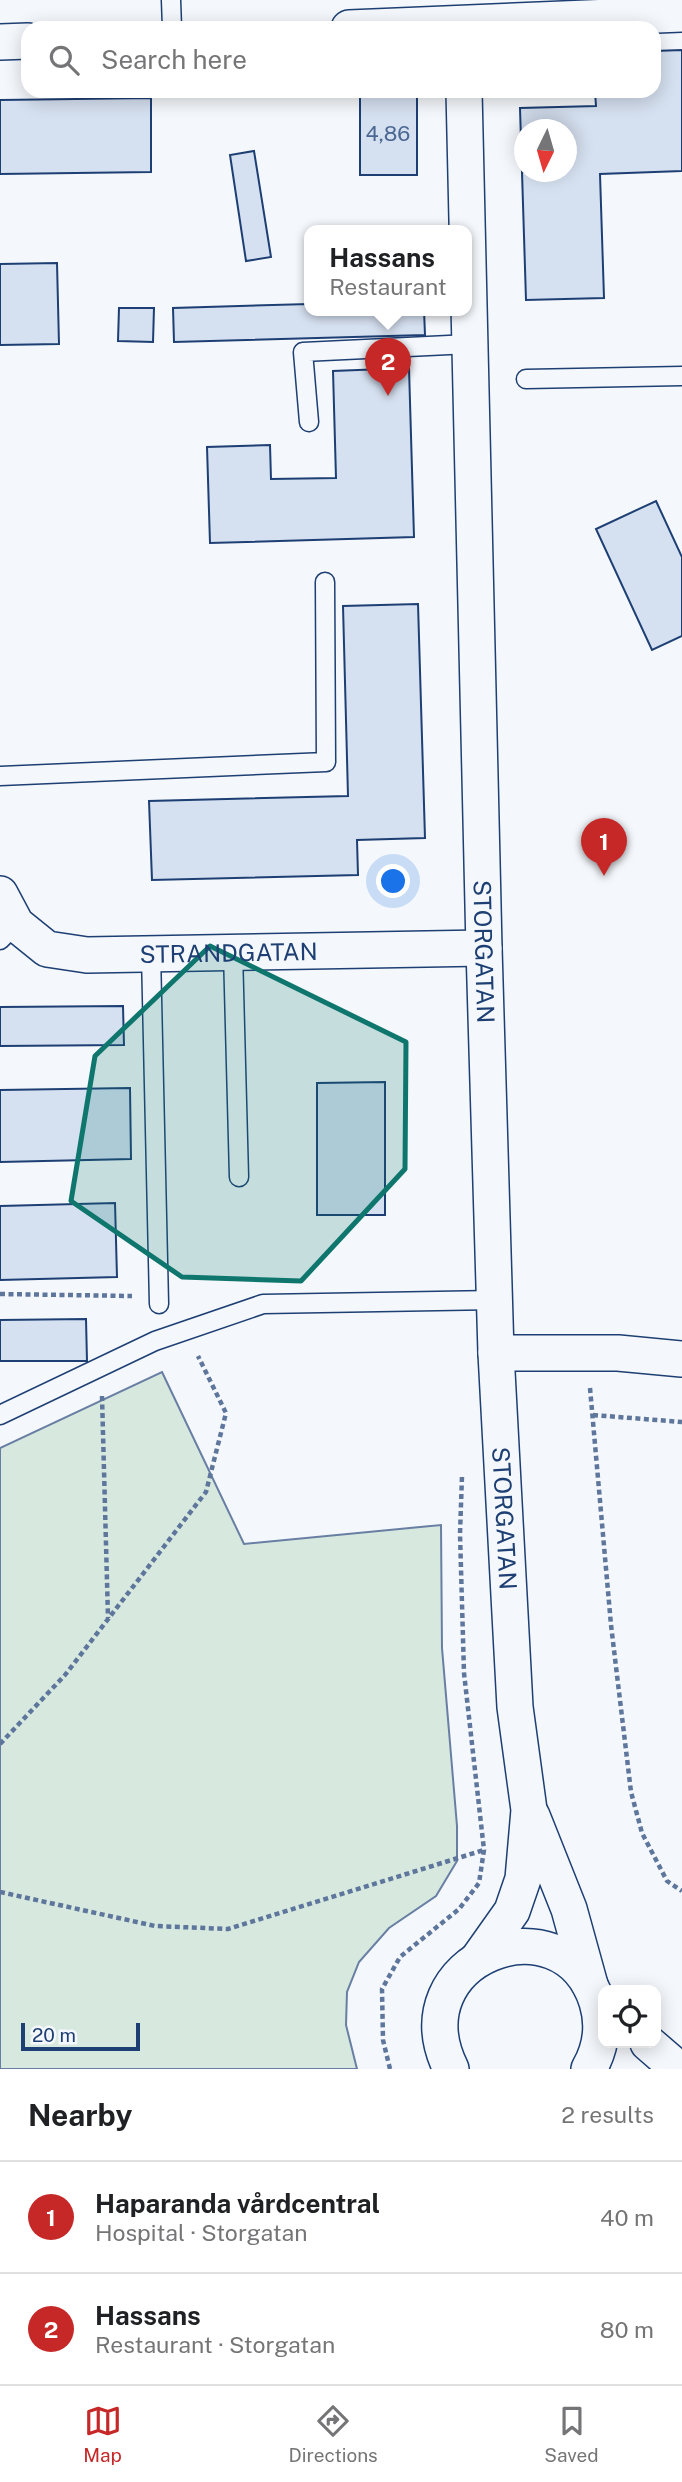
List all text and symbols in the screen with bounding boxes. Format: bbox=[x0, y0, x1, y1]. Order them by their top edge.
search box bbox=[21, 21, 661, 98]
icon: search bbox=[45, 41, 83, 79]
text: Search here bbox=[101, 44, 247, 75]
north arrow bbox=[514, 119, 577, 182]
house number: 4,86 bbox=[366, 121, 410, 146]
popup bbox=[304, 225, 472, 316]
text: Hassans bbox=[329, 242, 435, 273]
text: Restaurant bbox=[329, 273, 447, 300]
pin: 2 bbox=[365, 338, 411, 396]
pin: 1 bbox=[581, 818, 627, 876]
your location bbox=[376, 864, 410, 898]
street label: STORGATAN bbox=[468, 880, 500, 1024]
street label: STRANDGATAN bbox=[139, 937, 318, 968]
street label: STORGATAN bbox=[487, 1446, 523, 1591]
map controls bbox=[598, 1985, 661, 2048]
button: locate bbox=[598, 1985, 661, 2048]
scale bar bbox=[21, 2020, 140, 2052]
text: 20 m bbox=[32, 2024, 76, 2046]
text: Nearby bbox=[28, 2097, 132, 2133]
text: 2 results bbox=[561, 2101, 654, 2128]
text: Haparanda vårdcentral bbox=[95, 2188, 380, 2219]
text: 1 bbox=[46, 2204, 56, 2231]
text: 40 m bbox=[600, 2204, 654, 2231]
text: Hospital · Storgatan bbox=[95, 2219, 308, 2246]
text: Hassans bbox=[95, 2300, 201, 2331]
text: 2 bbox=[44, 2316, 58, 2343]
text: 80 m bbox=[600, 2316, 654, 2343]
text: Restaurant · Storgatan bbox=[95, 2331, 335, 2358]
tab: Map bbox=[83, 2402, 122, 2466]
tab: Directions bbox=[288, 2402, 378, 2466]
tab: Saved bbox=[544, 2402, 599, 2466]

